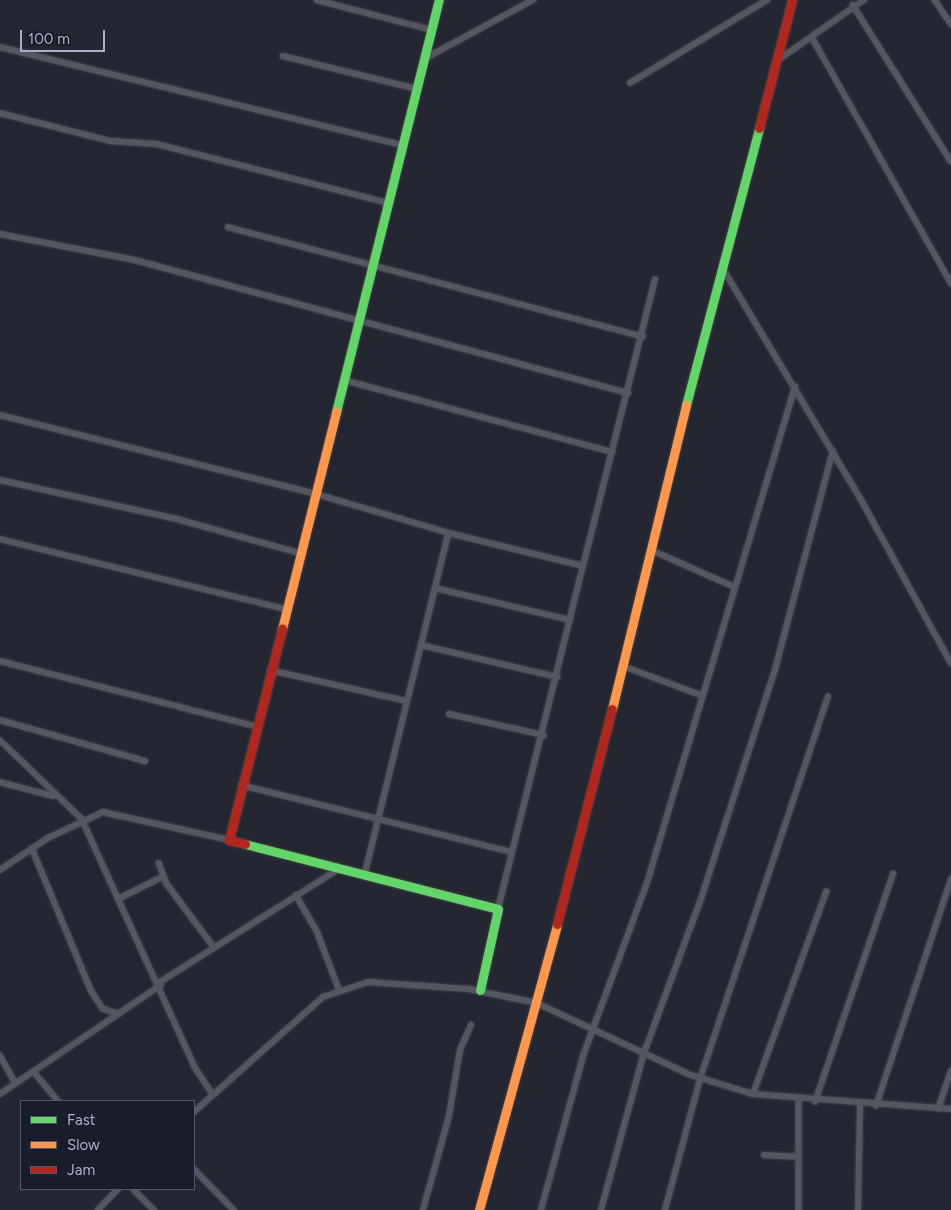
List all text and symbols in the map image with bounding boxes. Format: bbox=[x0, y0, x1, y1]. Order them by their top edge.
scale bar bbox=[22, 20, 108, 52]
text: 100 m bbox=[28, 30, 70, 48]
legend bbox=[20, 1100, 195, 1190]
text: Fast bbox=[67, 1111, 95, 1129]
text: Slow bbox=[67, 1136, 100, 1154]
text: Jam bbox=[67, 1161, 95, 1179]

